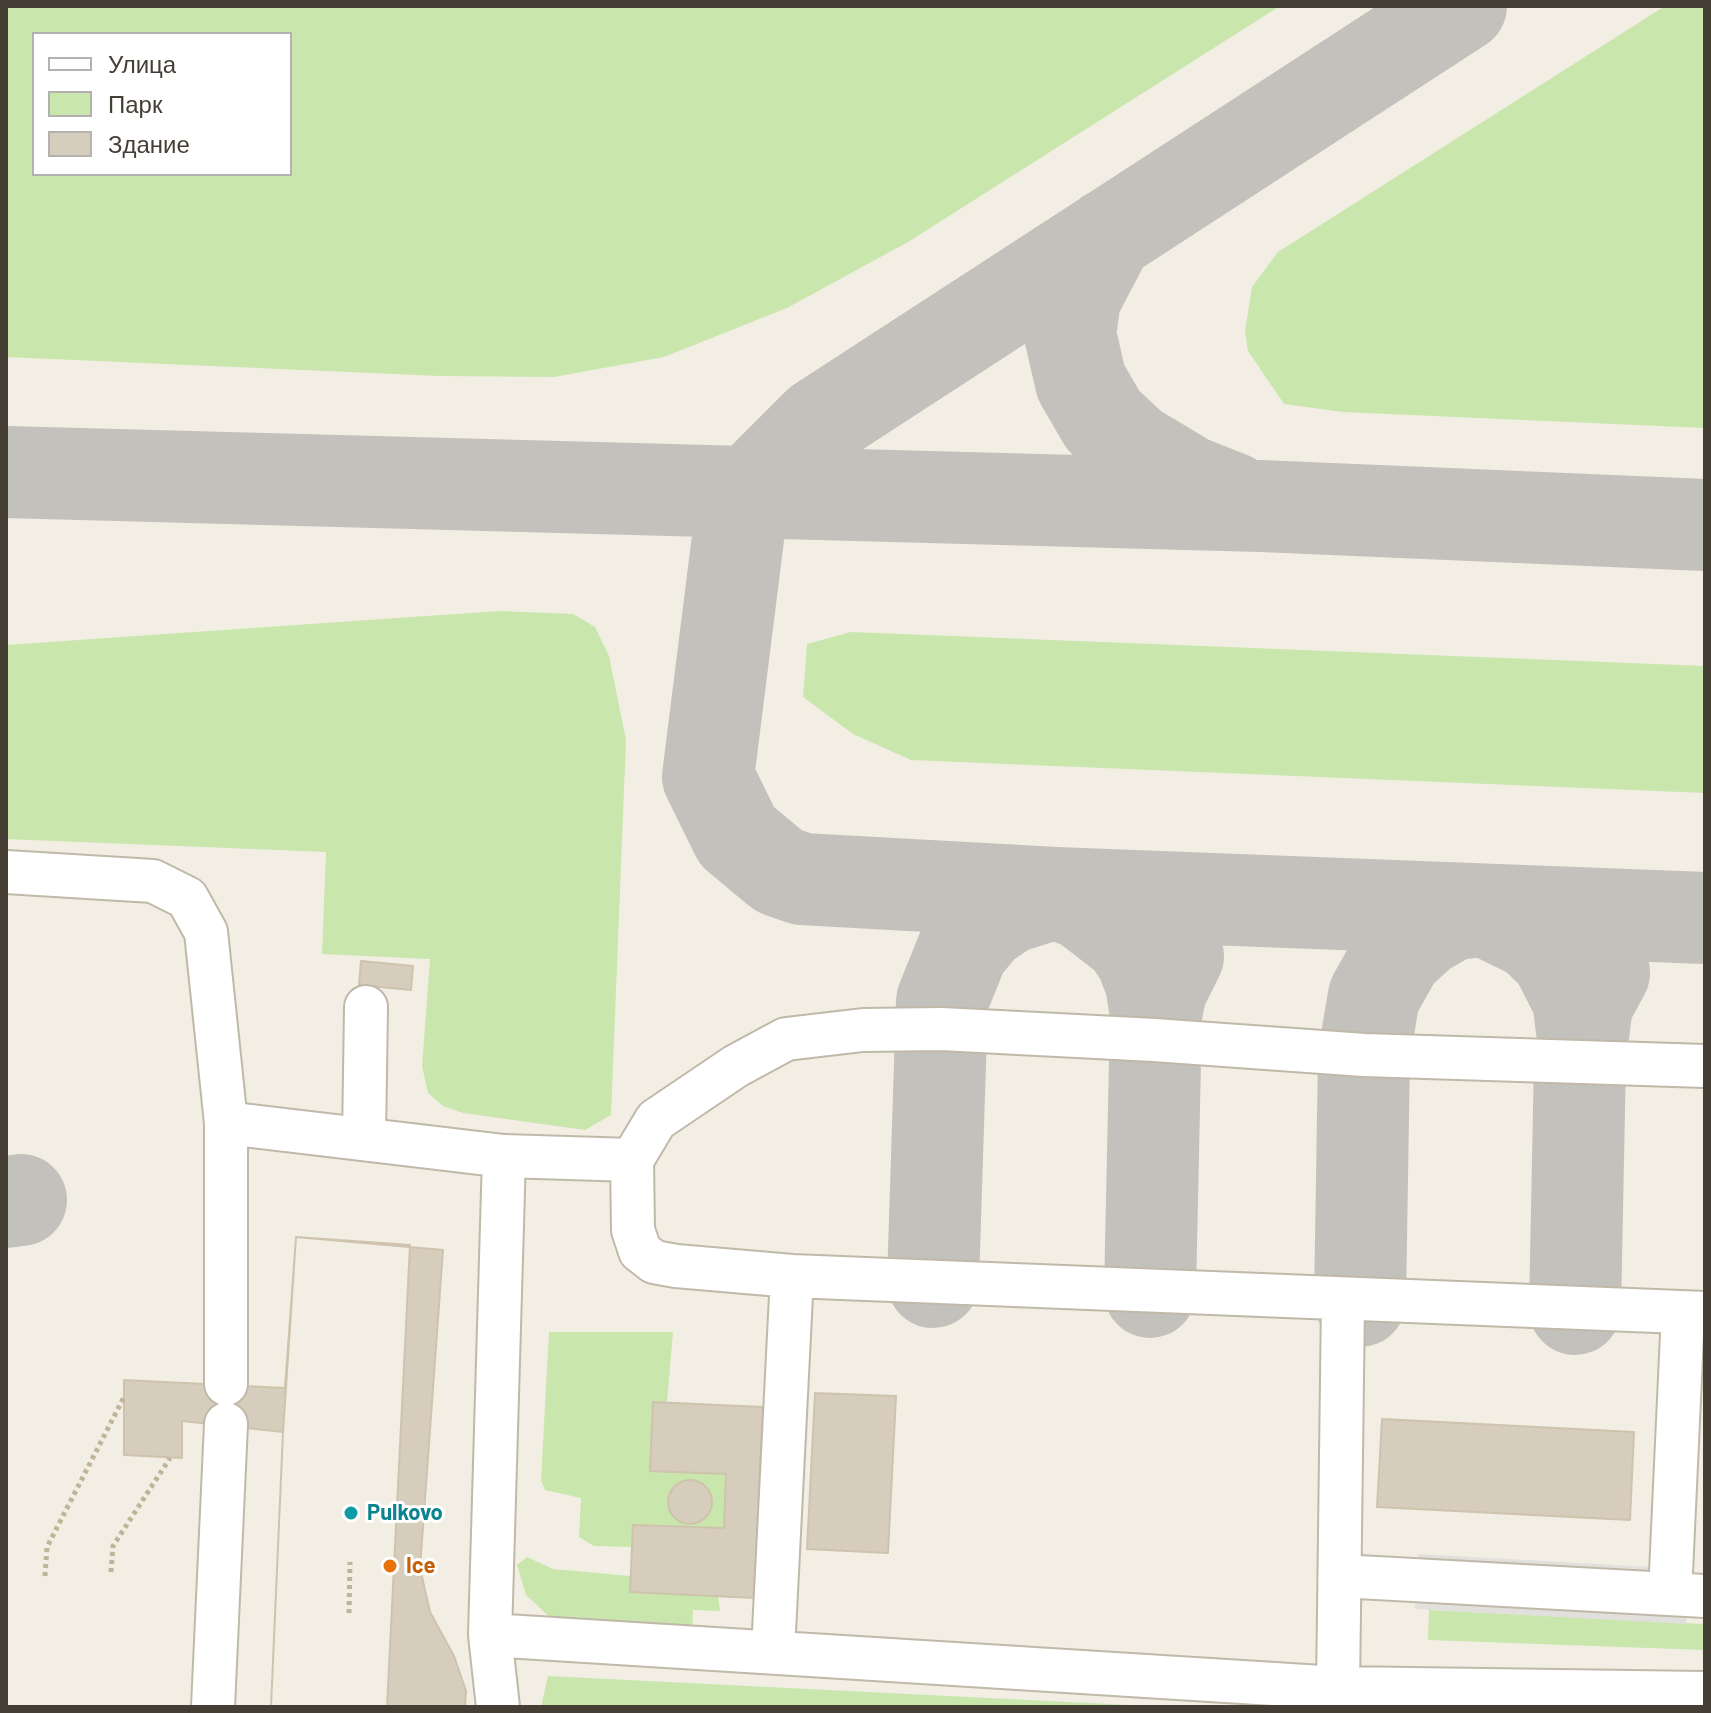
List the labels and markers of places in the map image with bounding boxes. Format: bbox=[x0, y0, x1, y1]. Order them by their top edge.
place label: Pulkovo bbox=[367, 1500, 443, 1526]
marker: Pulkovo bbox=[342, 1504, 360, 1522]
place label: Ice bbox=[406, 1553, 435, 1579]
marker: Ice bbox=[381, 1557, 399, 1575]

